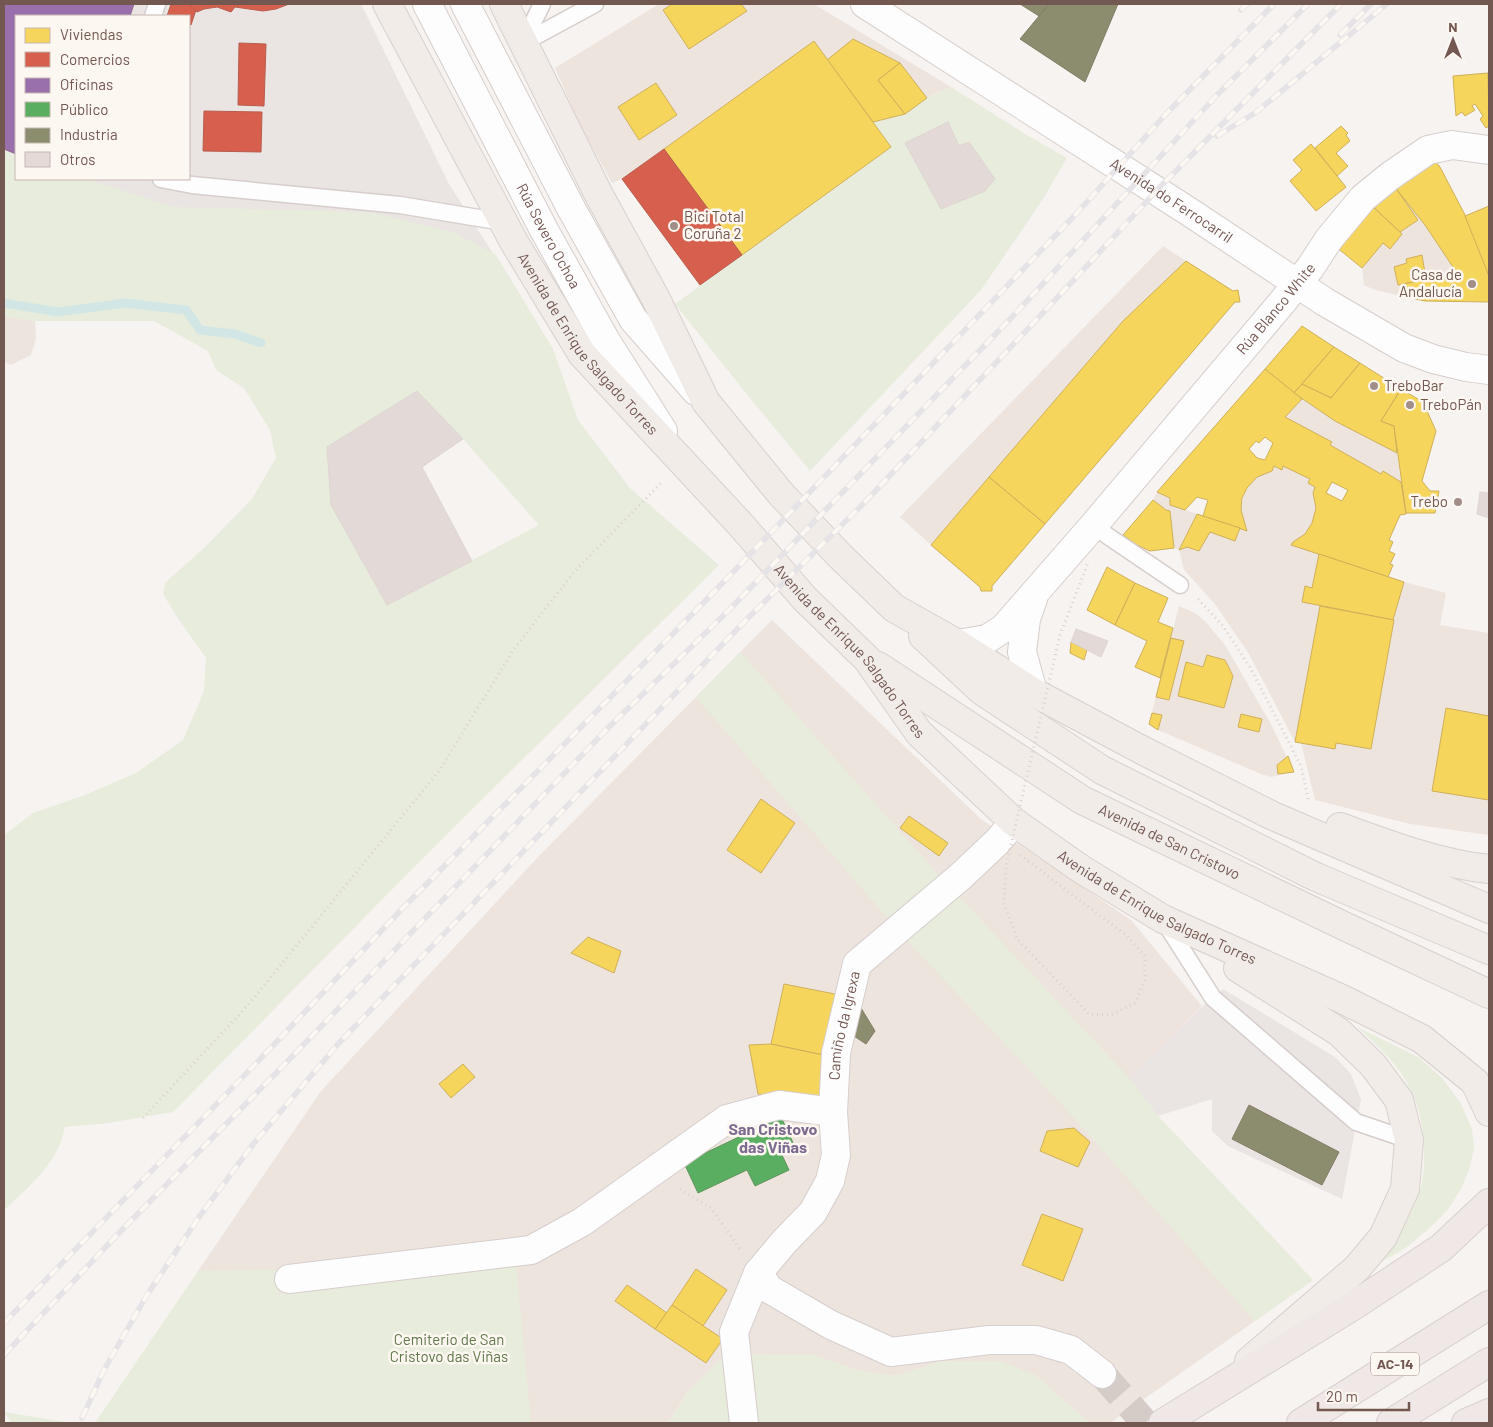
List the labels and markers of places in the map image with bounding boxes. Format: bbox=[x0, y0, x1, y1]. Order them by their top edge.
place label: Bici Total Coruña 2 bbox=[684, 207, 744, 242]
marker: Bici Total Coruña 2 bbox=[668, 220, 680, 232]
place label: Casa de Andalucía bbox=[1399, 265, 1462, 300]
marker: Casa de Andalucía bbox=[1466, 278, 1478, 290]
place label: TreboBar bbox=[1384, 376, 1444, 394]
marker: TreboBar bbox=[1368, 380, 1380, 392]
place label: TreboPán bbox=[1420, 395, 1482, 413]
marker: TreboPán bbox=[1404, 399, 1416, 411]
place label: Trebo bbox=[1411, 492, 1448, 510]
marker: Trebo bbox=[1452, 496, 1464, 508]

